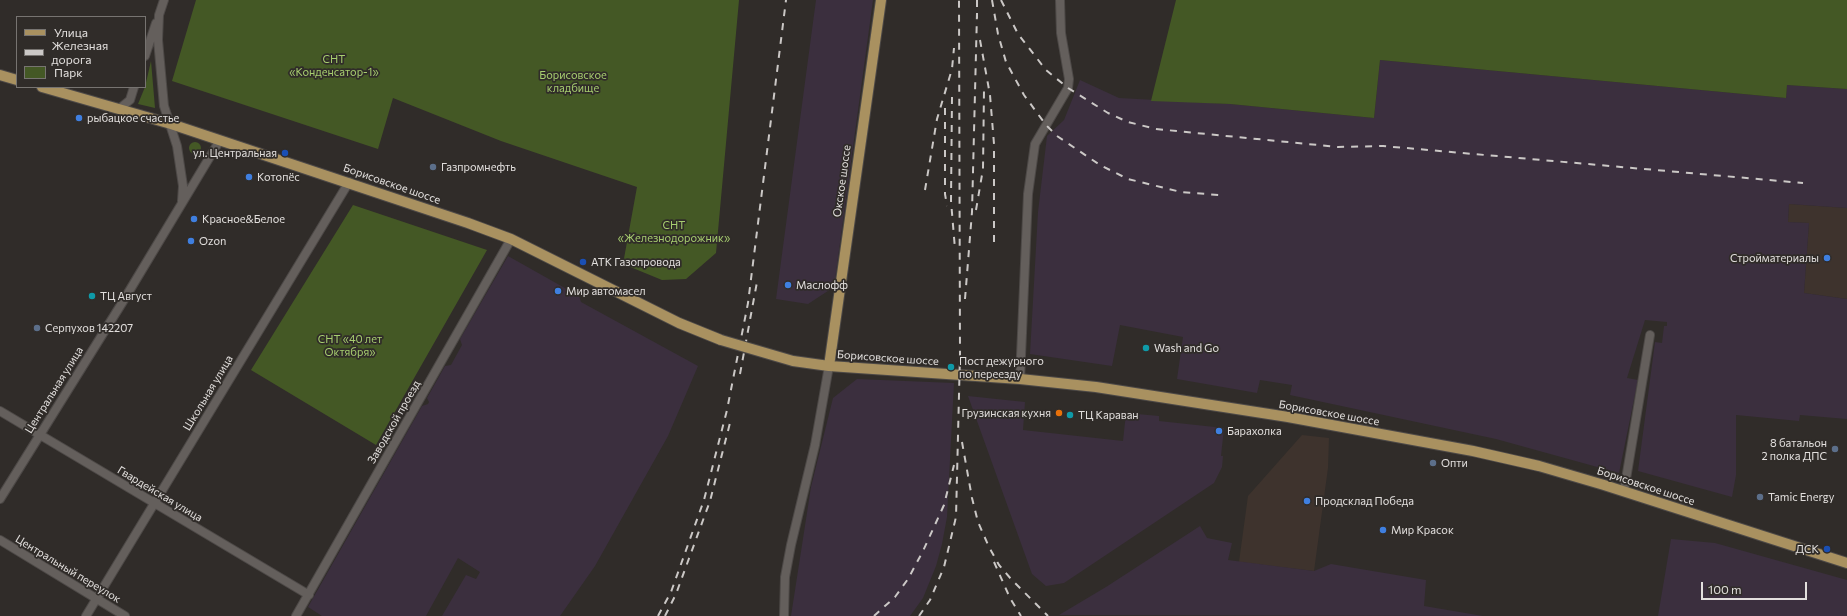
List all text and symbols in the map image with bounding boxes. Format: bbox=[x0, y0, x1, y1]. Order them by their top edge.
legend bbox=[16, 16, 146, 88]
text: Улица bbox=[54, 25, 88, 39]
text: Железная дорога bbox=[52, 38, 108, 66]
park label: СНТ «Конденсатор-1» bbox=[289, 52, 379, 78]
text: Парк bbox=[54, 65, 83, 79]
park label: Борисовское кладбище bbox=[539, 68, 607, 94]
place label: рыбацкое счастье bbox=[87, 111, 179, 125]
marker: рыбацкое счастье bbox=[74, 113, 84, 123]
street label: Окское шоссе bbox=[830, 144, 854, 218]
place label: ул. Центральная bbox=[193, 146, 277, 160]
marker: ул. Центральная bbox=[280, 148, 290, 158]
place label: Газпромнефть bbox=[441, 160, 516, 174]
street label: Борисовское шоссе bbox=[342, 161, 442, 207]
marker: Газпромнефть bbox=[428, 162, 438, 172]
place label: Котопёс bbox=[257, 170, 300, 184]
marker: Котопёс bbox=[244, 172, 254, 182]
place label: Красное&Белое bbox=[202, 212, 285, 226]
marker: Красное&Белое bbox=[189, 214, 199, 224]
park label: СНТ «Железнодорожник» bbox=[618, 218, 730, 244]
place label: Ozon bbox=[199, 234, 226, 248]
marker: Ozon bbox=[186, 236, 196, 246]
place label: Стройматериалы bbox=[1730, 251, 1819, 265]
marker: Стройматериалы bbox=[1822, 253, 1832, 263]
place label: АТК Газопровода bbox=[591, 255, 681, 269]
marker: АТК Газопровода bbox=[578, 257, 588, 267]
place label: Маслофф bbox=[796, 278, 848, 292]
marker: Маслофф bbox=[783, 280, 793, 290]
place label: Мир автомасел bbox=[566, 284, 646, 298]
marker: Мир автомасел bbox=[553, 286, 563, 296]
place label: ТЦ Август bbox=[100, 289, 152, 303]
marker: ТЦ Август bbox=[87, 291, 97, 301]
place label: Серпухов 142207 bbox=[45, 321, 133, 335]
marker: Серпухов 142207 bbox=[32, 323, 42, 333]
park label: СНТ «40 лет Октября» bbox=[318, 332, 382, 358]
place label: Wash and Go bbox=[1154, 341, 1219, 355]
marker: Wash and Go bbox=[1141, 343, 1151, 353]
street label: Центральная улица bbox=[22, 344, 86, 436]
street label: Борисовское шоссе bbox=[837, 348, 939, 368]
street label: Школьная улица bbox=[180, 353, 236, 433]
place label: Пост дежурного по переезду bbox=[959, 354, 1044, 380]
marker: Пост дежурного по переезду bbox=[946, 362, 956, 372]
street label: Заводской проезд bbox=[365, 378, 423, 466]
street label: Борисовское шоссе bbox=[1278, 398, 1380, 428]
place label: Грузинская кухня bbox=[961, 406, 1051, 420]
marker: Грузинская кухня bbox=[1054, 408, 1064, 418]
place label: ТЦ Караван bbox=[1078, 408, 1139, 422]
marker: ТЦ Караван bbox=[1065, 410, 1075, 420]
place label: Барахолка bbox=[1227, 424, 1282, 438]
marker: Барахолка bbox=[1214, 426, 1224, 436]
place label: 8 батальон 2 полка ДПС bbox=[1762, 436, 1827, 462]
marker: 8 батальон 2 полка ДПС bbox=[1830, 444, 1840, 454]
place label: Опти bbox=[1441, 456, 1468, 470]
marker: Опти bbox=[1428, 458, 1438, 468]
street label: Гвардейская улица bbox=[115, 463, 205, 525]
street label: Борисовское шоссе bbox=[1595, 464, 1697, 508]
place label: Tamic Energy bbox=[1768, 490, 1835, 504]
marker: Tamic Energy bbox=[1755, 492, 1765, 502]
place label: Продсклад Победа bbox=[1315, 494, 1414, 508]
marker: Продсклад Победа bbox=[1302, 496, 1312, 506]
place label: Мир Красок bbox=[1391, 523, 1454, 537]
marker: Мир Красок bbox=[1378, 525, 1388, 535]
street label: Центральный переулок bbox=[13, 532, 123, 606]
place label: ДСК bbox=[1795, 542, 1819, 556]
marker: ДСК bbox=[1822, 544, 1832, 554]
scale bar bbox=[1703, 574, 1809, 600]
text: 100 m bbox=[1708, 582, 1742, 596]

